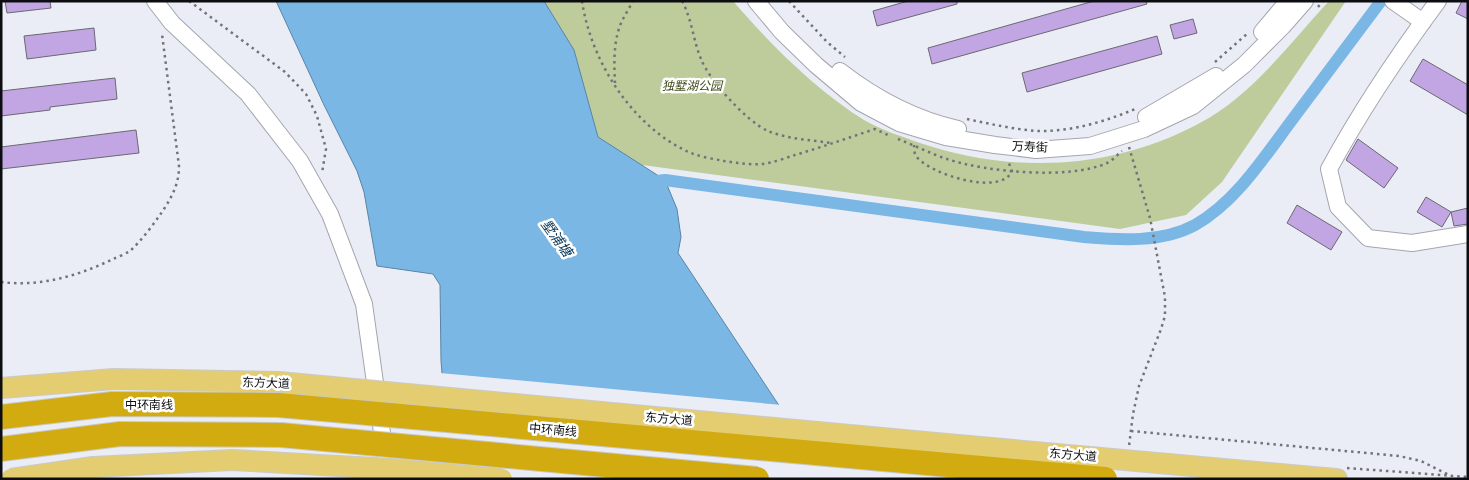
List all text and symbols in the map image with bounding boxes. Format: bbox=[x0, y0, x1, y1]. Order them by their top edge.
park label: 独墅湖公园 bbox=[662, 78, 724, 93]
street label: 万寿街 bbox=[1012, 138, 1048, 155]
water label: 墅浦塘 bbox=[537, 216, 578, 262]
street label: 东方大道 bbox=[242, 374, 290, 391]
street label: 中环南线 bbox=[125, 397, 173, 412]
street label: 东方大道 bbox=[644, 409, 694, 428]
street label: 中环南线 bbox=[528, 420, 578, 439]
street label: 东方大道 bbox=[1048, 445, 1098, 464]

